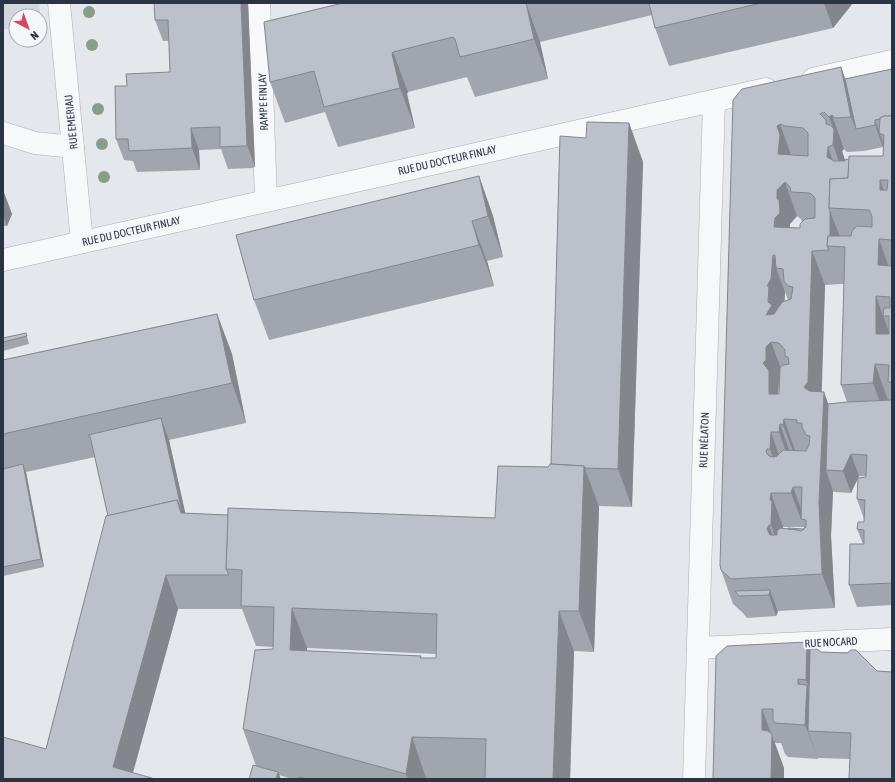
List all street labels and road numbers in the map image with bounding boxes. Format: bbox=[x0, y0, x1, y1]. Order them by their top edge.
street label: RAMPE FINLAY bbox=[256, 73, 270, 131]
street label: RUE EMERIAU bbox=[62, 94, 80, 150]
street label: RUE DU DOCTEUR FINLAY bbox=[397, 143, 497, 177]
street label: RUE DU DOCTEUR FINLAY bbox=[81, 214, 181, 248]
street label: RUE NÉLATON bbox=[697, 412, 711, 468]
street label: RUE NOCARD bbox=[804, 635, 858, 649]

